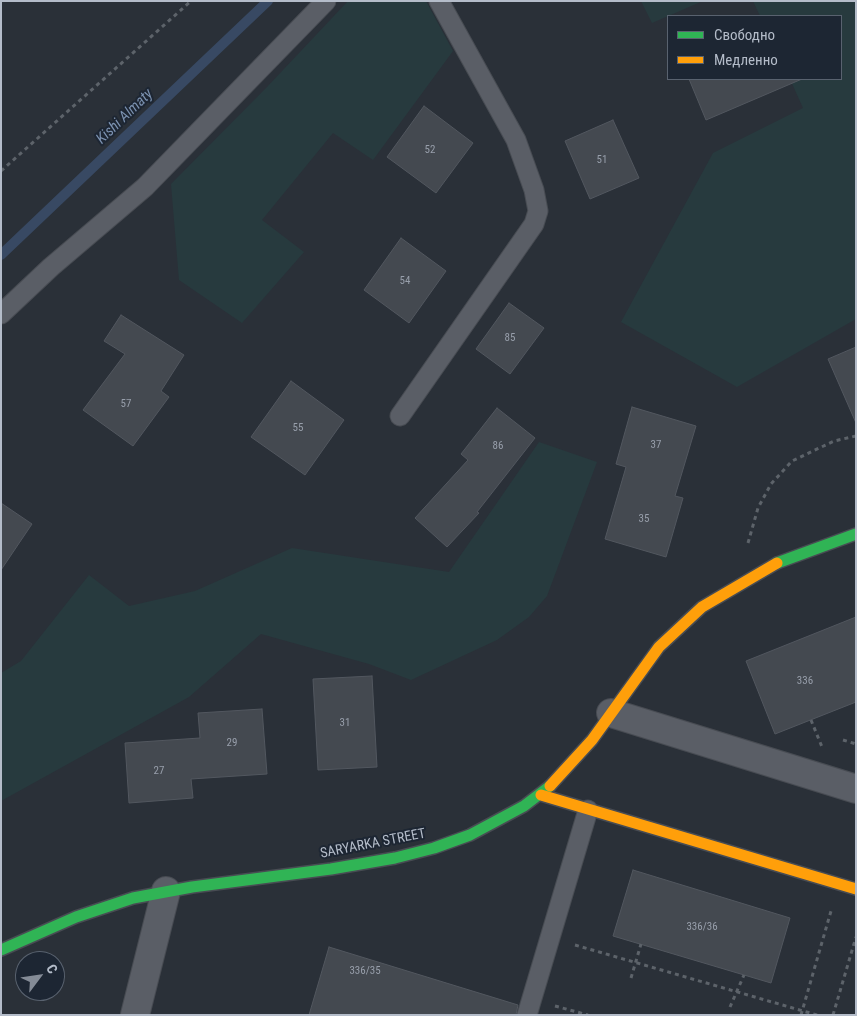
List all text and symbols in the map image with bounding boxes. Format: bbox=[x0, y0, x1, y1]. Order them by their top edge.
legend bbox=[667, 15, 842, 80]
text: Свободно bbox=[714, 26, 775, 44]
text: Медленно bbox=[714, 51, 778, 69]
water label: Kіshі Almaty bbox=[93, 86, 157, 148]
house number: 52 bbox=[425, 143, 435, 157]
house number: 51 bbox=[597, 153, 607, 167]
house number: 54 bbox=[400, 274, 410, 288]
house number: 85 bbox=[505, 331, 515, 345]
house number: 57 bbox=[121, 397, 131, 411]
house number: 55 bbox=[293, 421, 303, 435]
house number: 37 bbox=[651, 438, 661, 452]
house number: 86 bbox=[493, 439, 503, 453]
house number: 35 bbox=[639, 512, 649, 526]
house number: 336 bbox=[797, 674, 813, 688]
house number: 31 bbox=[340, 716, 350, 730]
house number: 29 bbox=[227, 736, 237, 750]
house number: 27 bbox=[154, 764, 164, 778]
street label: SARYARKA STREET bbox=[319, 826, 427, 862]
house number: 336/36 bbox=[686, 920, 718, 934]
north arrow bbox=[15, 951, 65, 1001]
text: С bbox=[43, 961, 61, 976]
house number: 336/35 bbox=[349, 964, 381, 978]

